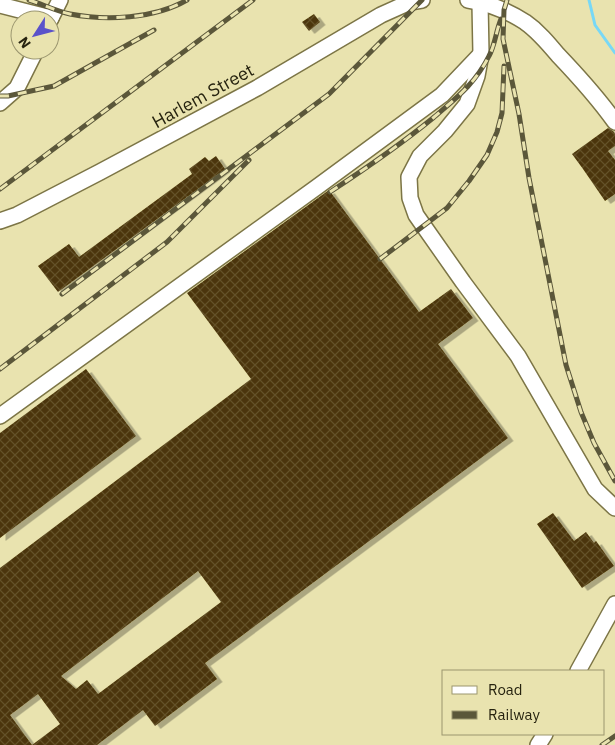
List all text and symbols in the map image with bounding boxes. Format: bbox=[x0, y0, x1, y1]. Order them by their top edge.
north arrow bbox=[10, 10, 60, 60]
text: N bbox=[14, 33, 35, 52]
street label: Harlem Street bbox=[148, 58, 258, 133]
legend bbox=[442, 670, 605, 735]
text: Road bbox=[488, 680, 523, 699]
text: Railway bbox=[488, 705, 541, 724]

